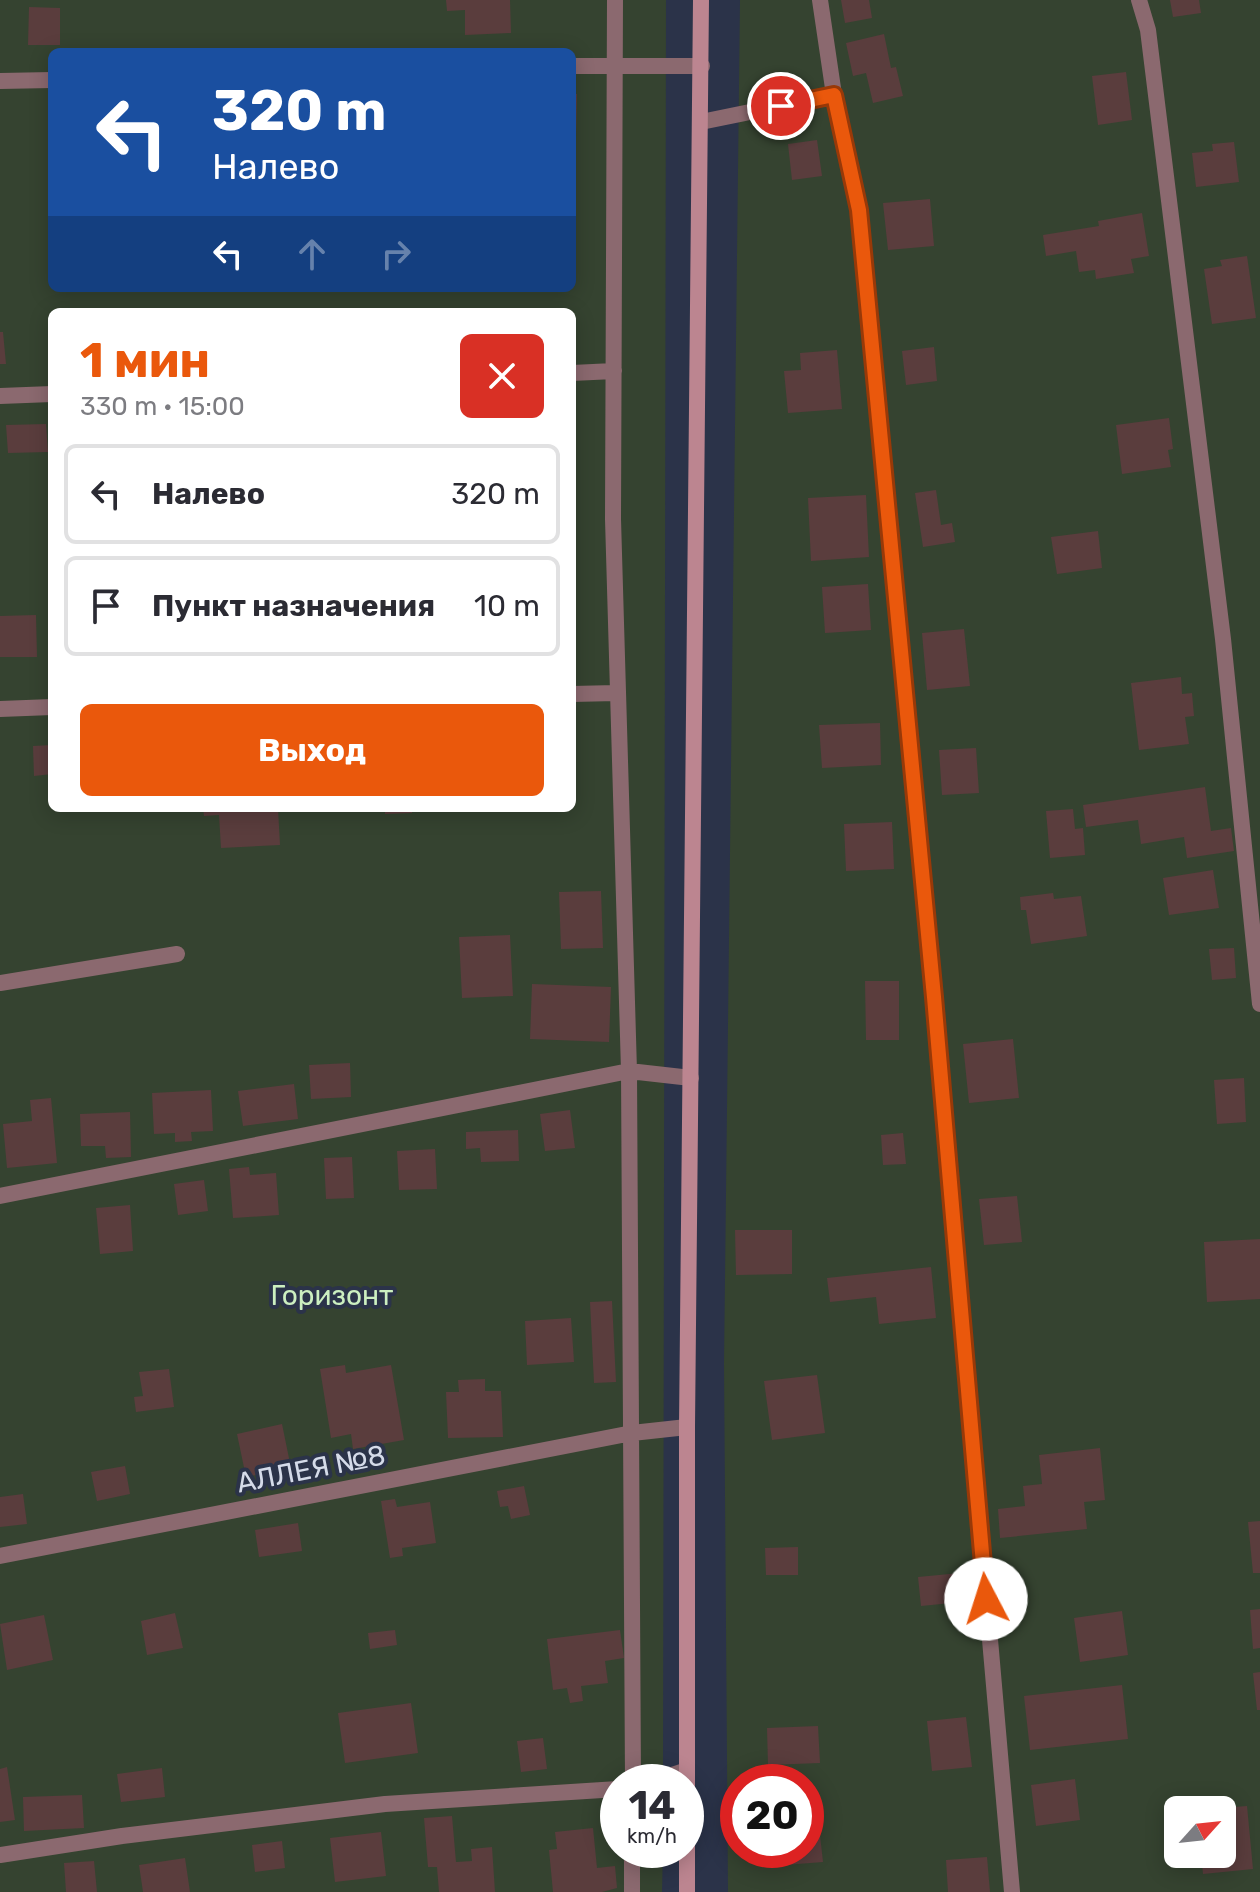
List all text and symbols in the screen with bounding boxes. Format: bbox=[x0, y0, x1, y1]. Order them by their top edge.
pin bbox=[747, 72, 815, 140]
text: 320 m bbox=[212, 78, 387, 144]
icon: left bbox=[80, 80, 184, 184]
icon: arrive bbox=[759, 84, 803, 128]
text: Налево bbox=[212, 145, 339, 188]
icon: left bbox=[206, 232, 250, 276]
icon: ahead bbox=[290, 232, 334, 276]
icon: right bbox=[374, 232, 418, 276]
text: 1 мин bbox=[80, 332, 210, 389]
button: close bbox=[460, 334, 544, 418]
text: 330 m · 15:00 bbox=[80, 391, 245, 422]
icon: left bbox=[84, 472, 128, 516]
text: Налево bbox=[152, 476, 265, 512]
text: 320 m bbox=[451, 476, 540, 512]
icon: arrive bbox=[84, 584, 128, 628]
text: Пункт назначения bbox=[152, 588, 435, 624]
text: 10 m bbox=[474, 588, 540, 624]
button: Выход bbox=[80, 704, 544, 796]
park label: Горизонт bbox=[271, 1279, 393, 1312]
street label: АЛЛЕЯ №8 bbox=[234, 1438, 388, 1500]
position arrow bbox=[944, 1557, 1028, 1641]
speed limit sign: 20 bbox=[720, 1764, 824, 1868]
text: 14 bbox=[628, 1782, 676, 1829]
north arrow bbox=[1164, 1796, 1236, 1868]
map controls bbox=[1164, 1796, 1236, 1868]
text: km/h bbox=[627, 1824, 677, 1848]

